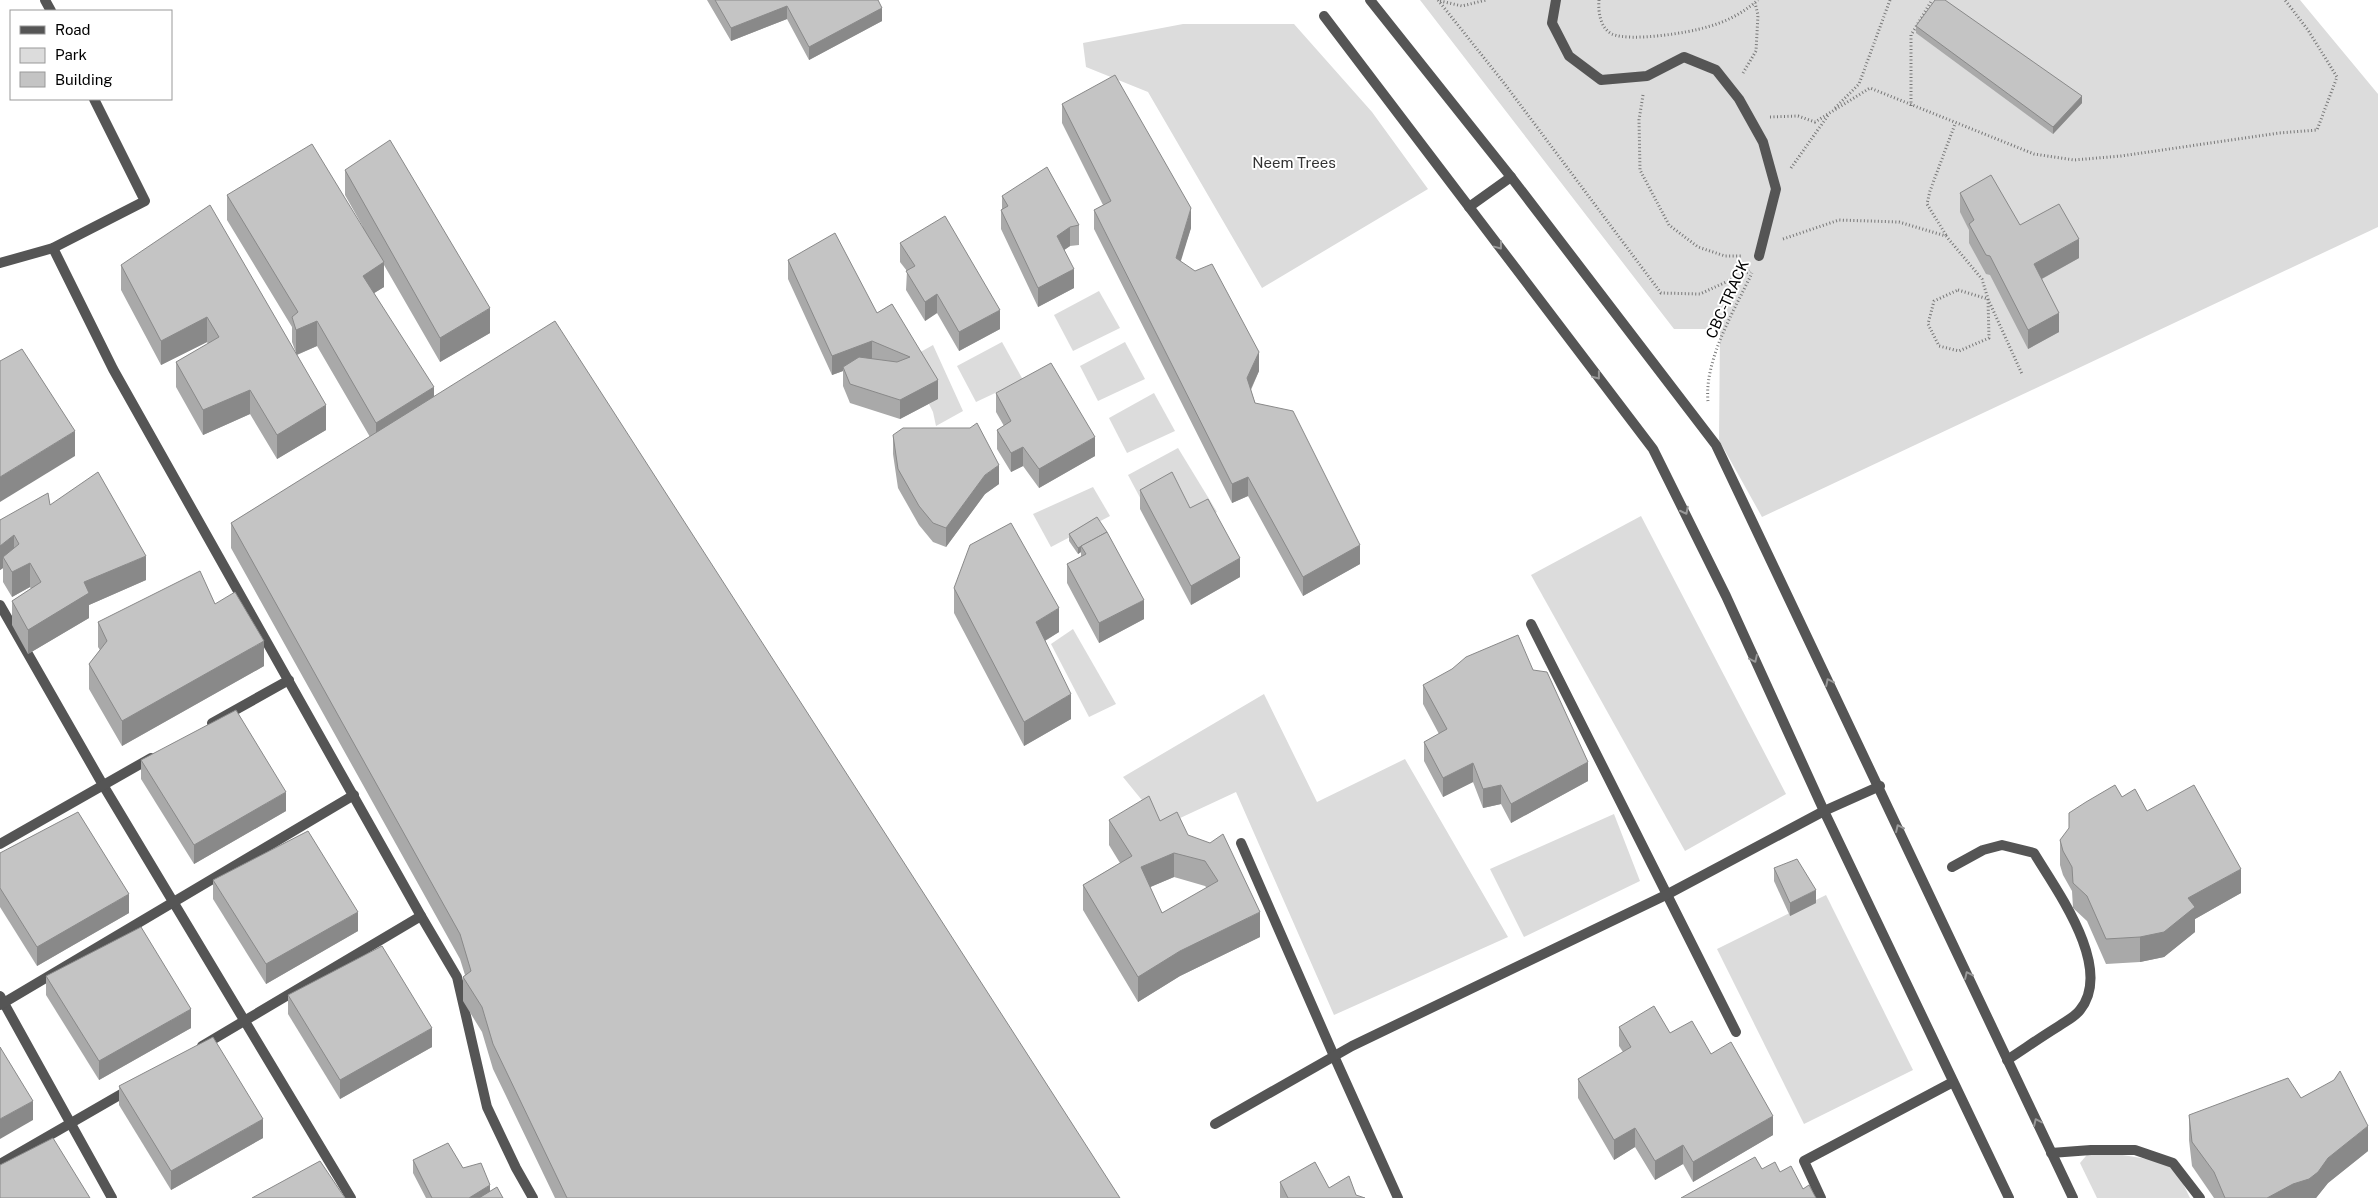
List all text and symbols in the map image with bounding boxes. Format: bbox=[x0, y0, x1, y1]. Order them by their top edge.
legend bbox=[10, 10, 172, 100]
text: Road bbox=[55, 21, 91, 38]
text: Park bbox=[55, 46, 87, 63]
text: Building bbox=[55, 71, 113, 88]
park label: Neem Trees bbox=[1252, 154, 1336, 171]
one-way arrow bbox=[1493, 240, 1501, 249]
street label: CBC-TRACK bbox=[1702, 257, 1752, 341]
one-way arrow bbox=[1591, 370, 1599, 379]
one-way arrow bbox=[1679, 506, 1689, 515]
one-way arrow bbox=[1748, 653, 1758, 662]
one-way arrow bbox=[1825, 678, 1835, 687]
one-way arrow bbox=[1895, 824, 1905, 833]
one-way arrow bbox=[1963, 971, 1974, 980]
one-way arrow bbox=[2033, 1119, 2043, 1128]

